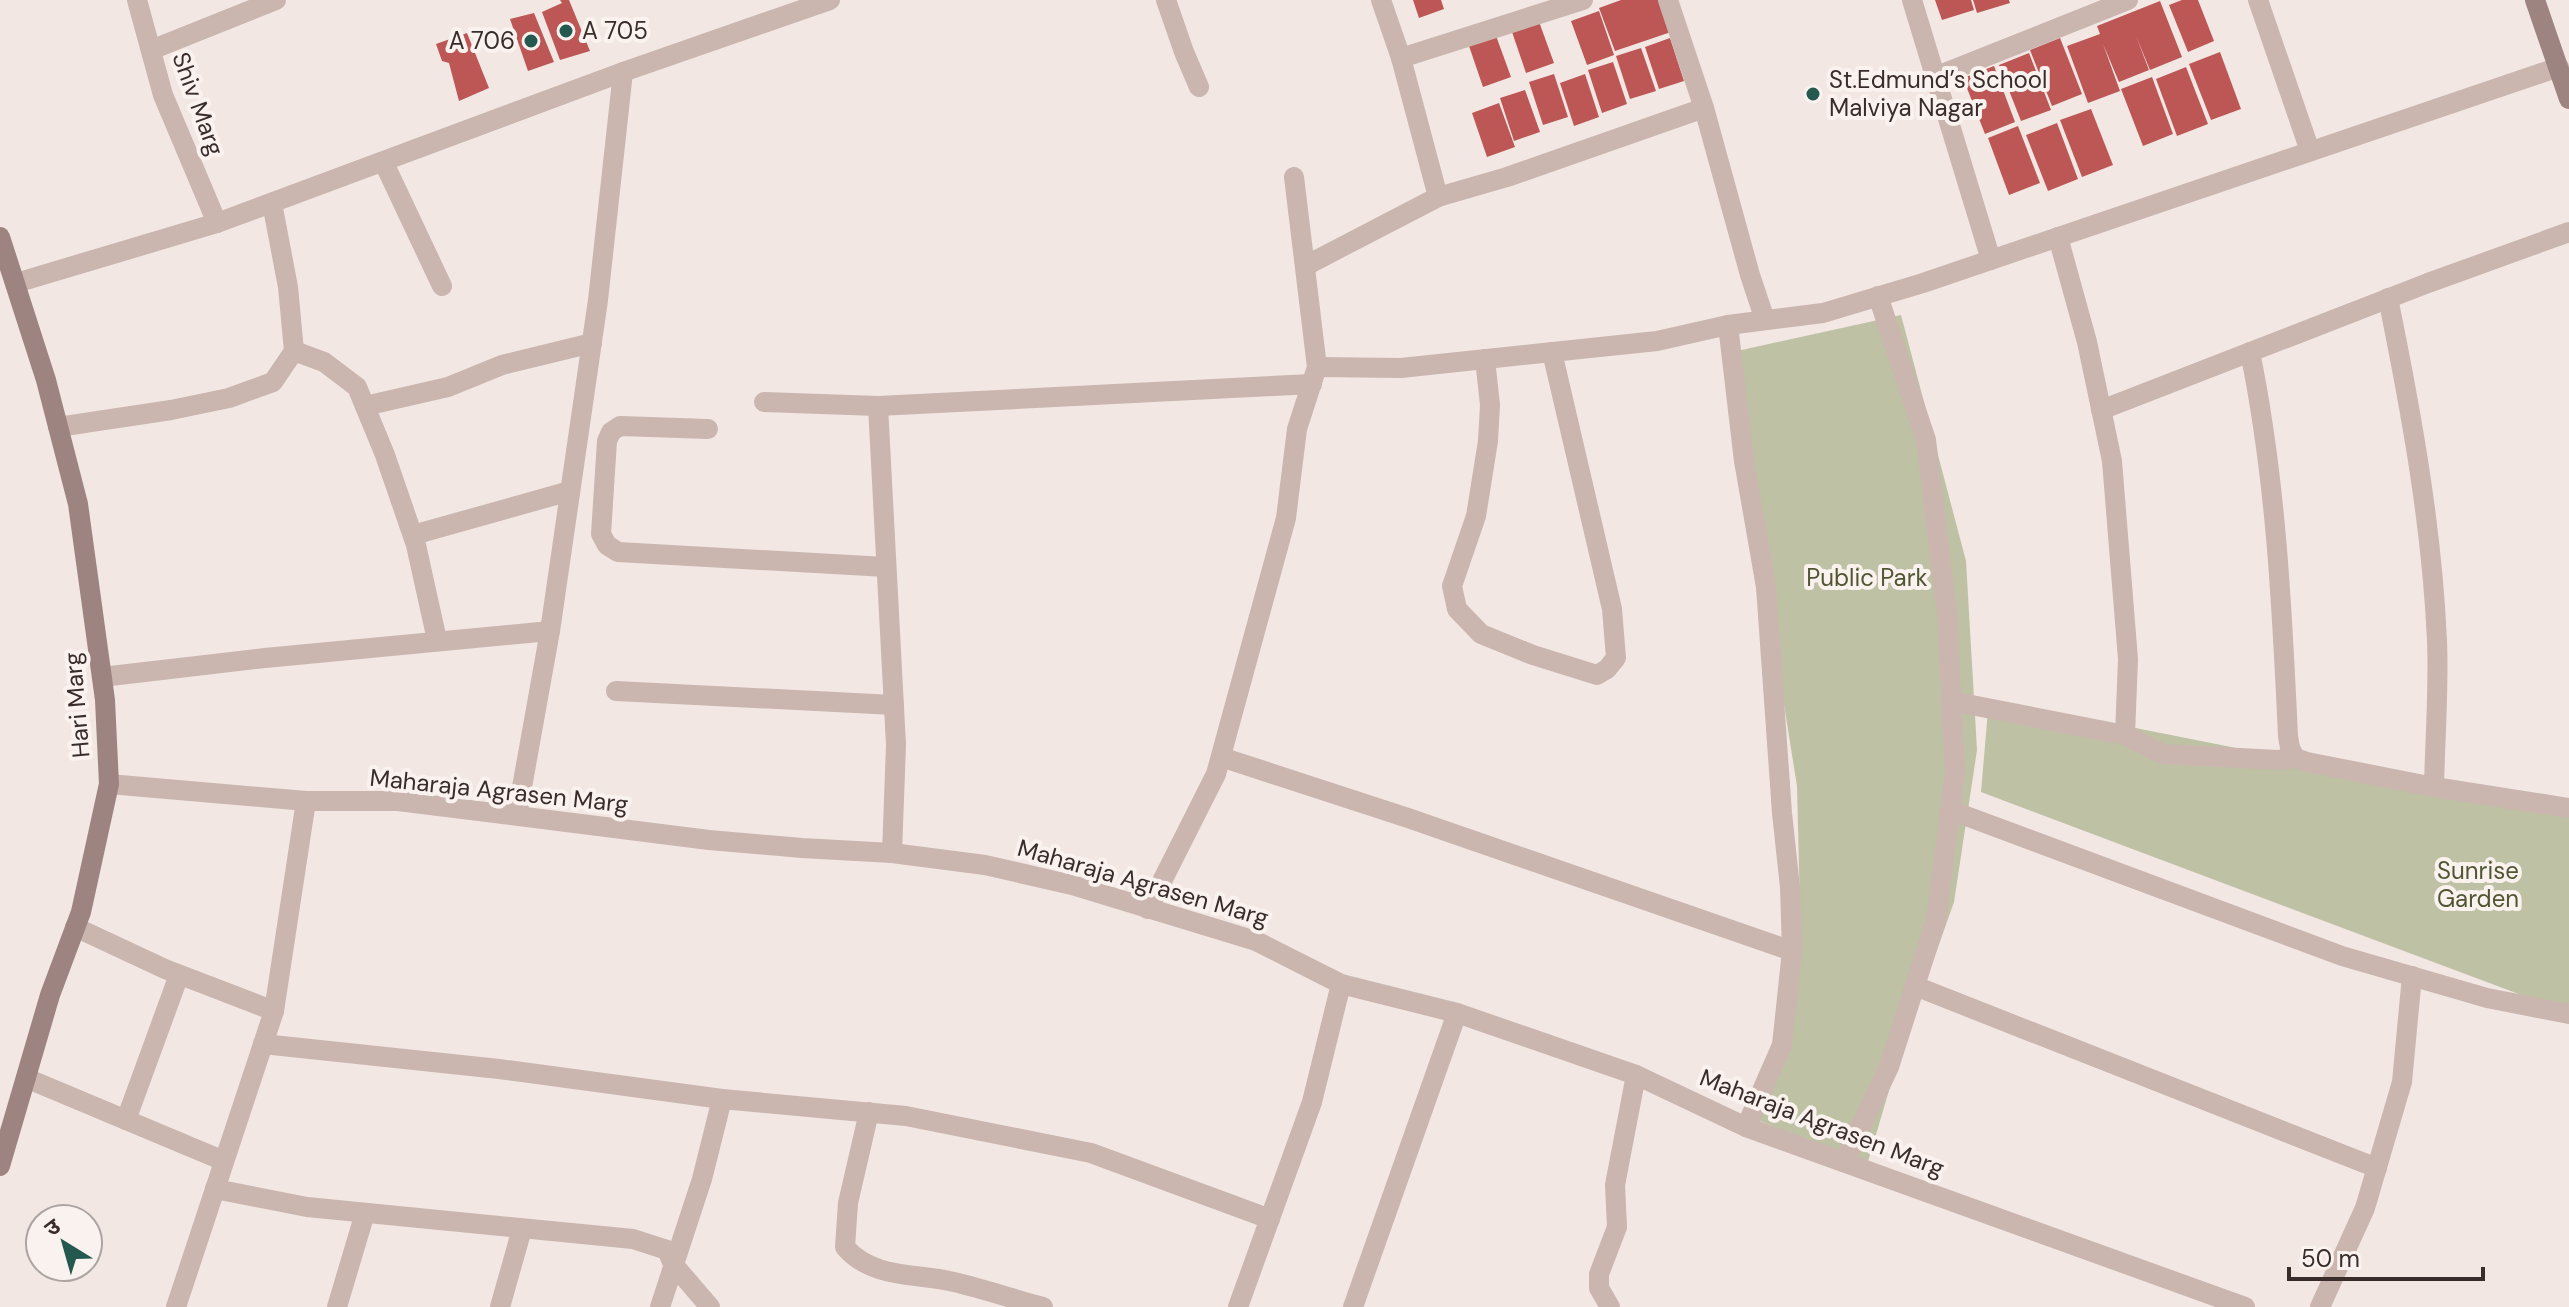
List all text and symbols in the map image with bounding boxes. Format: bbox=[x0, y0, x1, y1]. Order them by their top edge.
place label: A 705 bbox=[582, 15, 648, 46]
marker: A 705 bbox=[557, 22, 575, 40]
place label: A 706 bbox=[449, 25, 515, 56]
marker: A 706 bbox=[522, 32, 540, 50]
street label: Shiv Marg bbox=[165, 48, 231, 160]
place label: St.Edmund’s School Malviya Nagar bbox=[1829, 64, 2047, 123]
marker: St.Edmund’s School Malviya Nagar bbox=[1804, 85, 1822, 103]
park label: Public Park bbox=[1806, 562, 1928, 593]
street label: Hari Marg bbox=[56, 651, 97, 759]
street label: Maharaja Agrasen Marg bbox=[368, 762, 630, 819]
street label: Maharaja Agrasen Marg bbox=[1014, 832, 1272, 933]
park label: Sunrise Garden bbox=[2437, 855, 2519, 914]
street label: Maharaja Agrasen Marg bbox=[1695, 1062, 1949, 1184]
north arrow bbox=[24, 1203, 104, 1283]
text: उ bbox=[38, 1211, 67, 1243]
scale bar bbox=[2289, 1231, 2483, 1281]
text: 50 m bbox=[2301, 1243, 2360, 1274]

